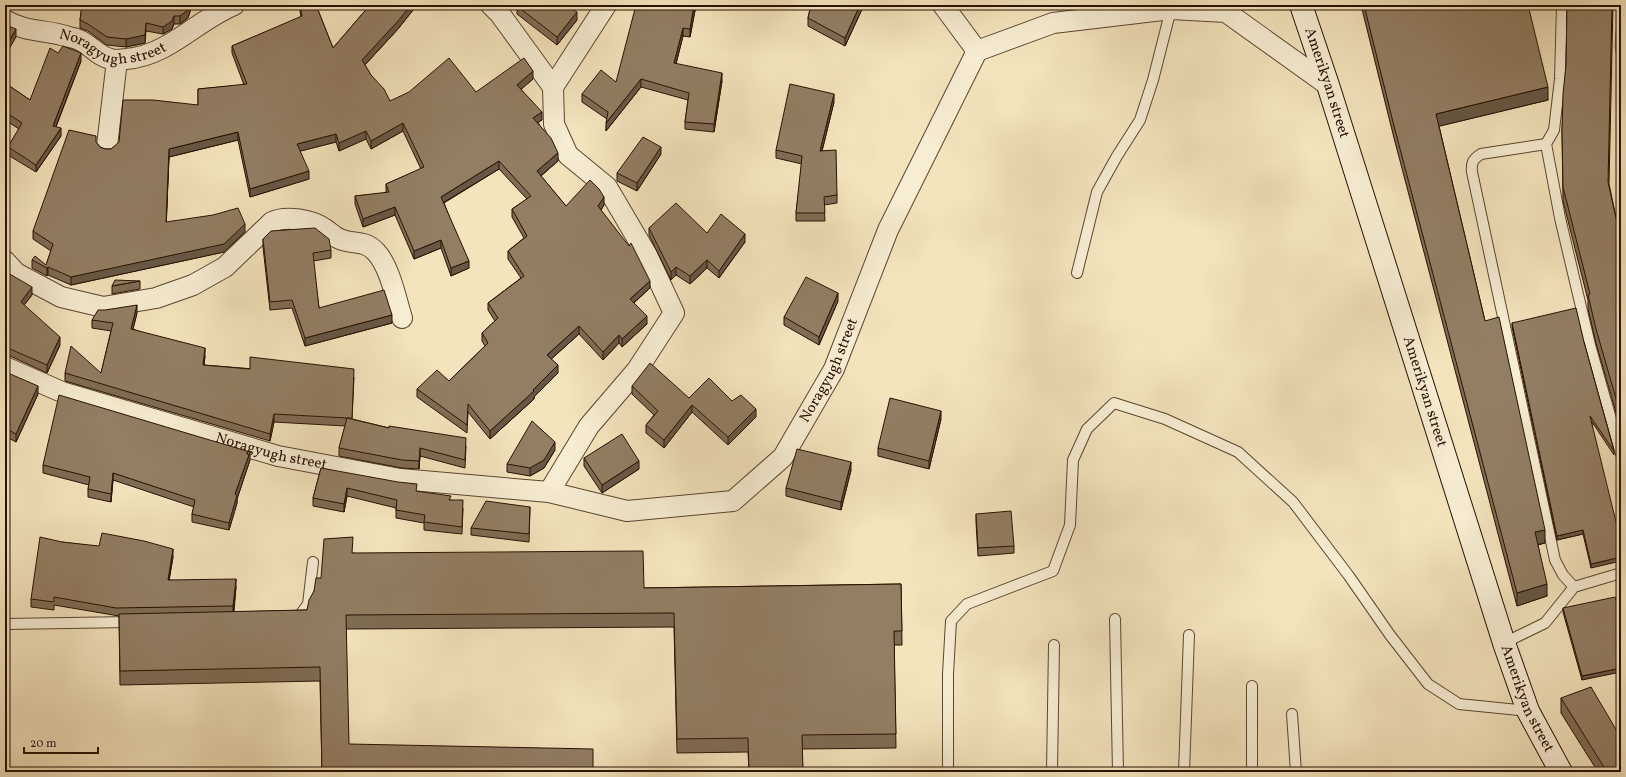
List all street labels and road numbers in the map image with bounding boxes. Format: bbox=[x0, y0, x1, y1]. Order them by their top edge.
street label: Noragyugh street bbox=[57, 24, 170, 71]
street label: Amerikyan street bbox=[1299, 25, 1355, 141]
street label: Noragyugh street bbox=[795, 315, 863, 427]
street label: Amerikyan street bbox=[1397, 334, 1452, 450]
street label: Noragyugh street bbox=[213, 428, 329, 476]
street label: Amerikyan street bbox=[1495, 642, 1559, 756]

